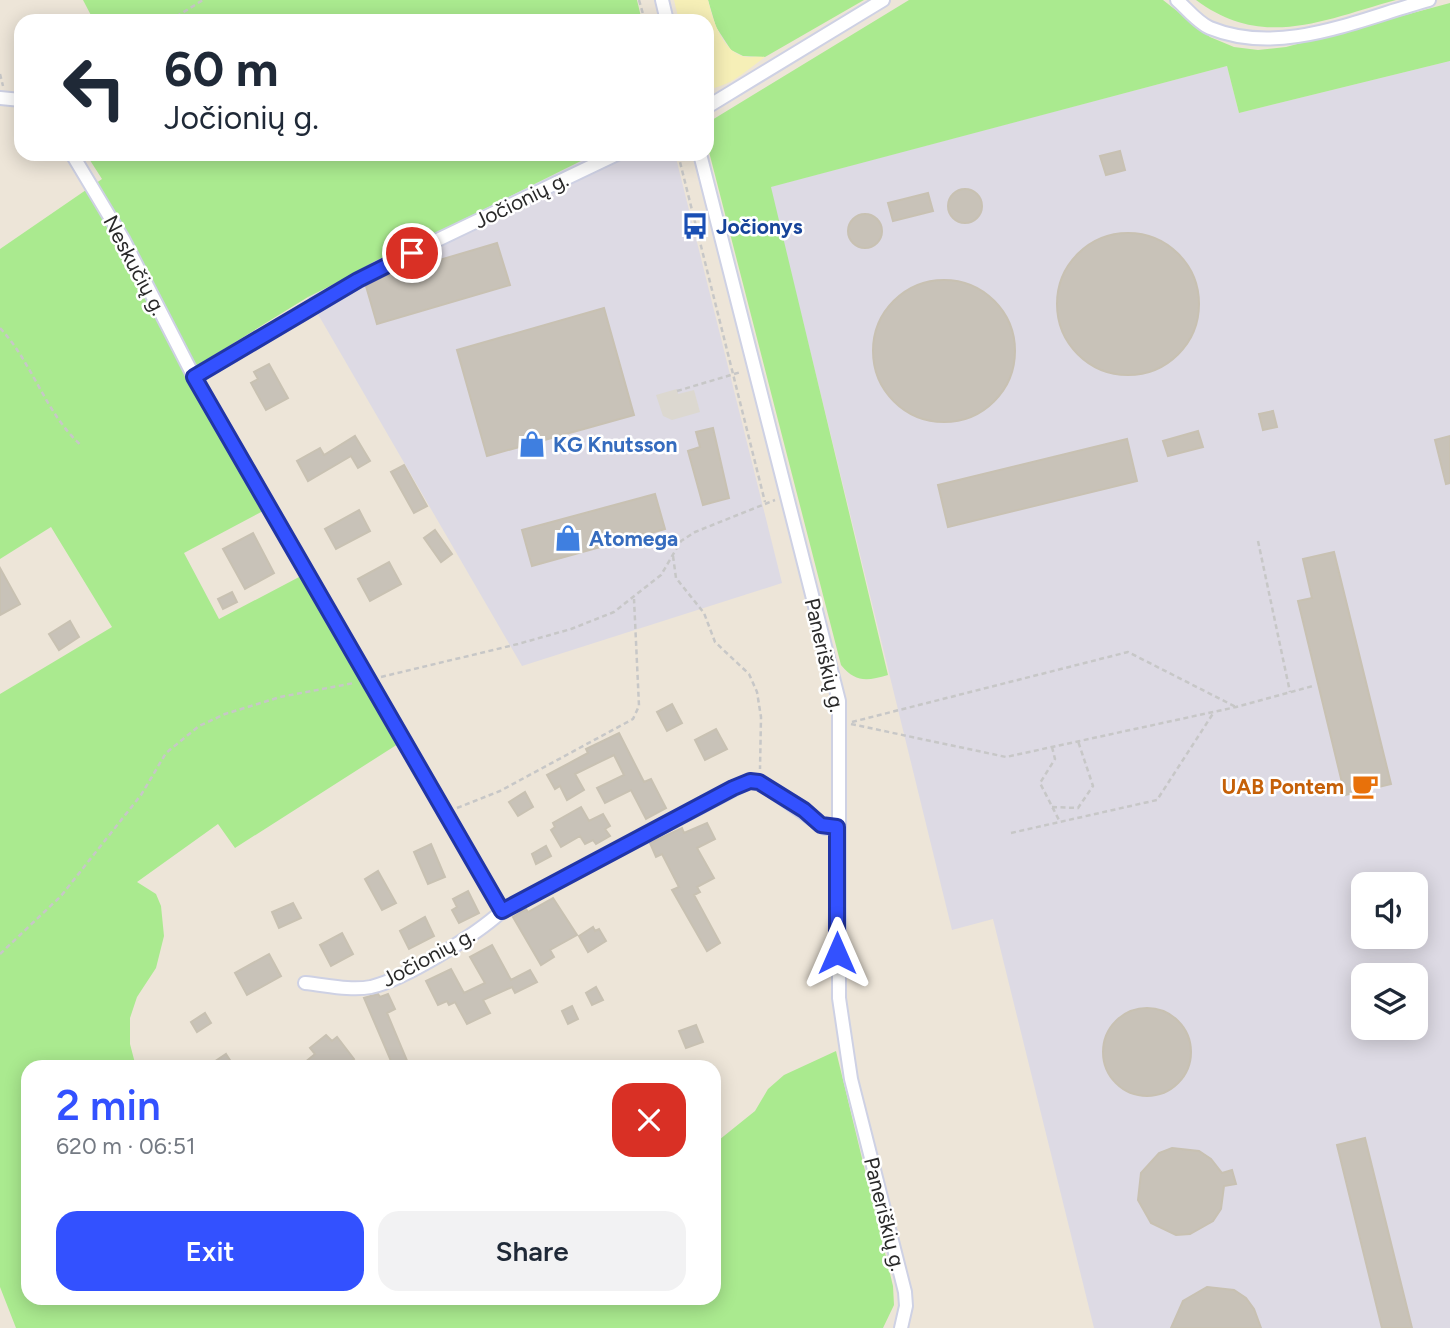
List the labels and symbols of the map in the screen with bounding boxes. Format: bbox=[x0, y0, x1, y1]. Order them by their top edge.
street label: Jočionių g. bbox=[470, 166, 572, 234]
street label: Neskučių g. bbox=[98, 211, 172, 319]
bus stop icon: Jočionys bbox=[680, 211, 710, 241]
place label: Jočionys bbox=[716, 214, 803, 239]
pin bbox=[382, 223, 442, 283]
shop icon: KG Knutsson bbox=[517, 429, 547, 459]
place label: KG Knutsson bbox=[553, 432, 677, 457]
shop icon: Atomega bbox=[553, 523, 583, 553]
place label: Atomega bbox=[589, 526, 678, 551]
street label: Paneriškių g. bbox=[800, 596, 850, 714]
cafe icon: UAB Pontem bbox=[1350, 771, 1380, 801]
place label: UAB Pontem bbox=[1222, 774, 1344, 799]
position arrow bbox=[800, 916, 874, 990]
street label: Jočionių g. bbox=[377, 922, 479, 992]
street label: Paneriškių g. bbox=[859, 1155, 911, 1273]

